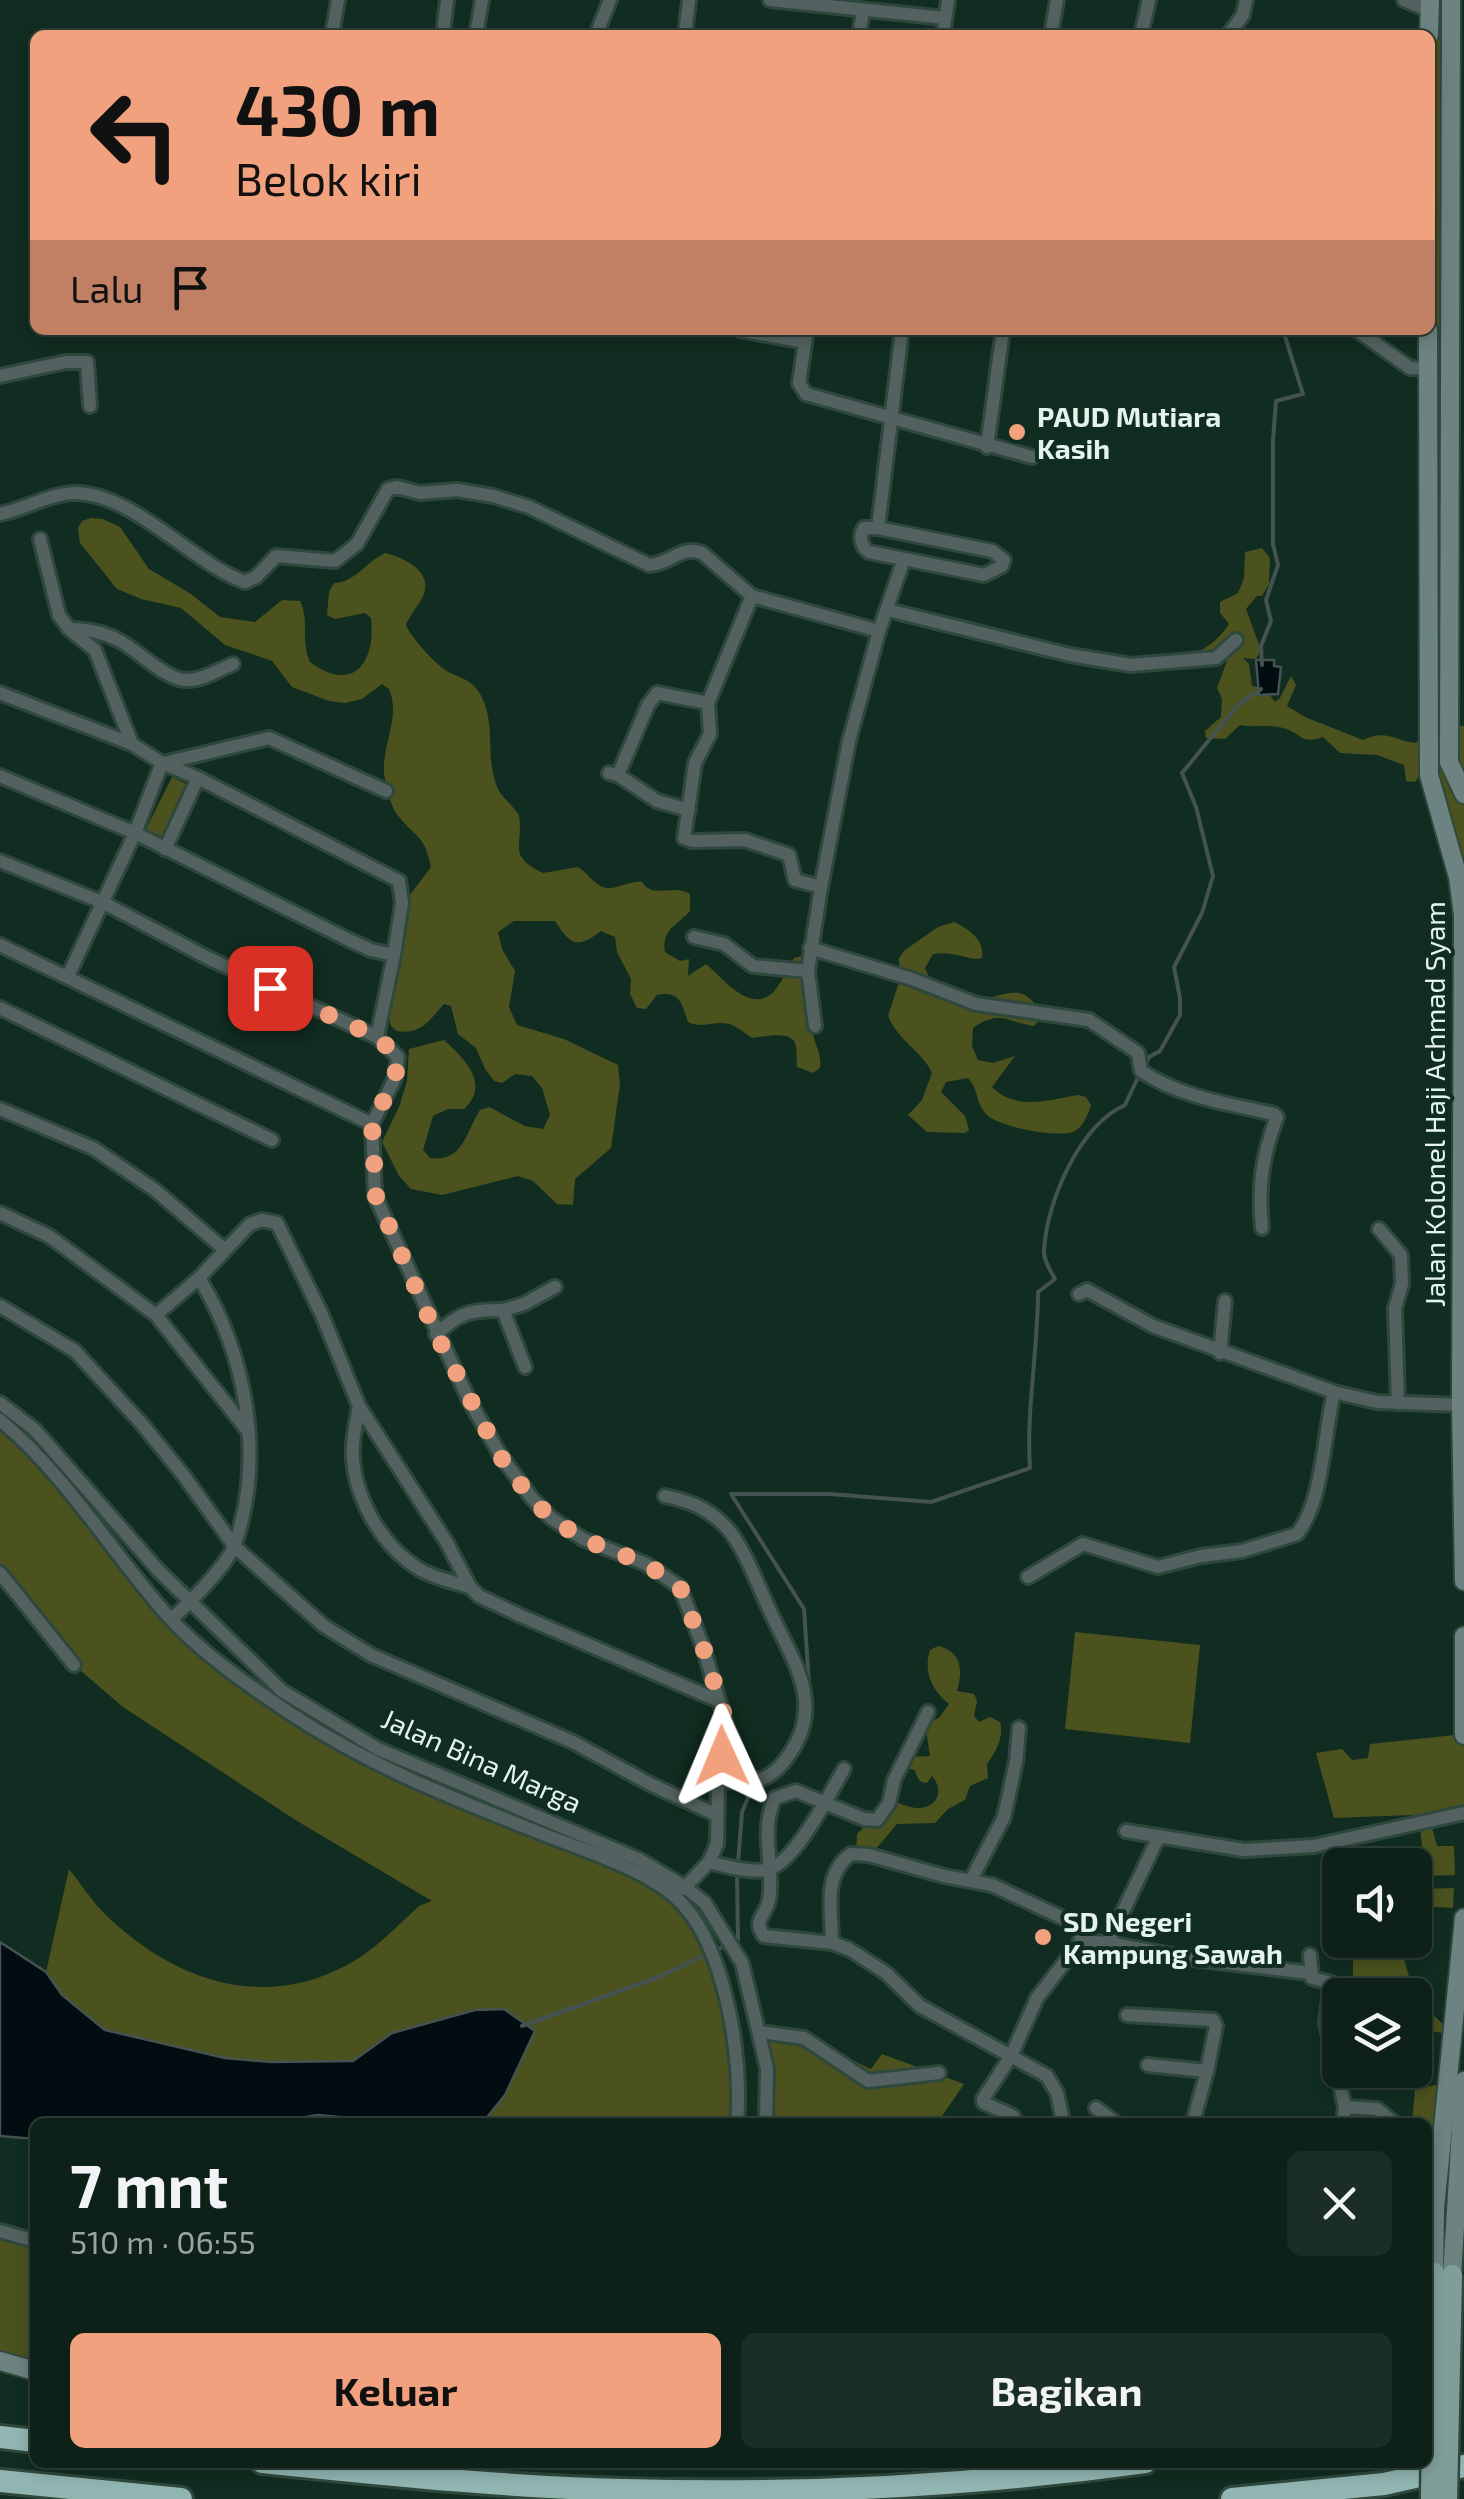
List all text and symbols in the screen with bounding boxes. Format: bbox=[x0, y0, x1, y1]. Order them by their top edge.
text: 430 m bbox=[235, 66, 440, 150]
icon: left bbox=[70, 70, 200, 200]
text: Belok kiri bbox=[235, 151, 422, 205]
icon: arrive bbox=[163, 260, 218, 315]
text: Lalu bbox=[70, 265, 143, 311]
place label: PAUD Mutiara Kasih bbox=[1037, 399, 1221, 465]
marker: PAUD Mutiara Kasih bbox=[1006, 421, 1028, 443]
street label: Jalan Kolonel Haji Achmad Syam bbox=[1417, 901, 1451, 1307]
pin bbox=[228, 946, 313, 1031]
icon: arrive bbox=[243, 961, 298, 1016]
street label: Jalan Bina Marga bbox=[377, 1701, 587, 1819]
position arrow bbox=[670, 1704, 774, 1808]
map controls bbox=[1322, 1848, 1432, 2088]
button: sound bbox=[1322, 1848, 1432, 1958]
place label: SD Negeri Kampung Sawah bbox=[1063, 1904, 1283, 1970]
marker: SD Negeri Kampung Sawah bbox=[1032, 1926, 1054, 1948]
button: layers bbox=[1322, 1978, 1432, 2088]
text: 7 mnt bbox=[70, 2148, 228, 2220]
button: close bbox=[1287, 2151, 1392, 2256]
text: 510 m · 06:55 bbox=[70, 2222, 256, 2260]
button: Keluar bbox=[70, 2333, 721, 2448]
button: Bagikan bbox=[741, 2333, 1392, 2448]

